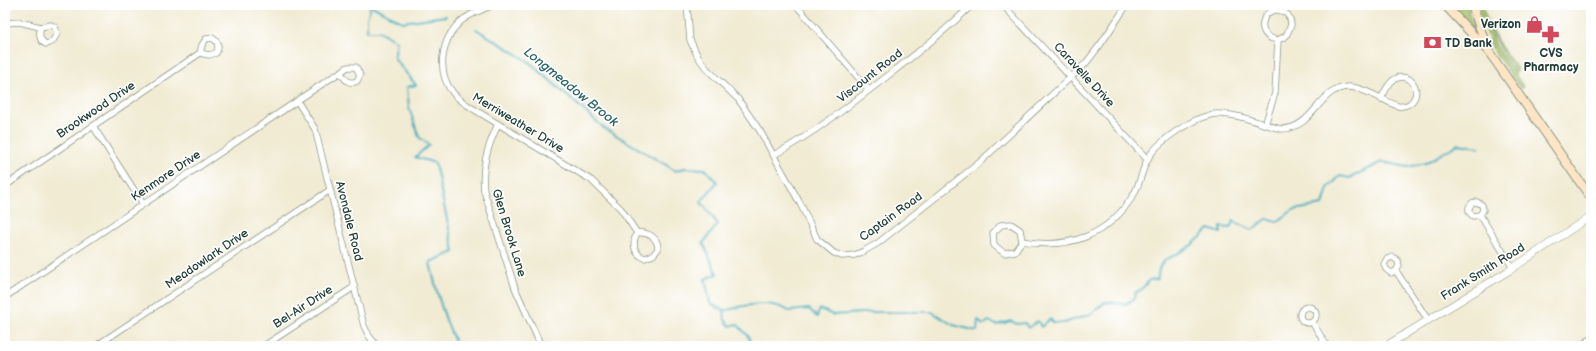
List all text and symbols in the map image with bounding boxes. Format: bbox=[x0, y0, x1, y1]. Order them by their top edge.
shop icon: Verizon bbox=[1524, 14, 1544, 34]
place label: Verizon bbox=[1481, 17, 1521, 32]
pharmacy icon: CVS Pharmacy bbox=[1541, 24, 1561, 44]
bank icon: TD Bank bbox=[1422, 33, 1442, 53]
place label: TD Bank bbox=[1445, 36, 1492, 51]
street label: Caravelle Drive bbox=[1050, 40, 1118, 110]
water label: Longmeadow Brook bbox=[521, 44, 622, 130]
street label: Viscount Road bbox=[834, 46, 906, 106]
place label: CVS Pharmacy bbox=[1524, 46, 1579, 75]
street label: Brookwood Drive bbox=[54, 78, 138, 142]
street label: Merriweather Drive bbox=[470, 90, 566, 156]
street label: Kenmore Drive bbox=[128, 147, 204, 205]
street label: Avondale Road bbox=[332, 179, 366, 263]
street label: Glen Brook Lane bbox=[489, 187, 529, 279]
street label: Captain Road bbox=[857, 189, 925, 245]
street label: Meadowlark Drive bbox=[163, 226, 251, 292]
street label: Frank Smith Road bbox=[1438, 240, 1528, 304]
street label: Bel-Air Drive bbox=[270, 282, 336, 332]

